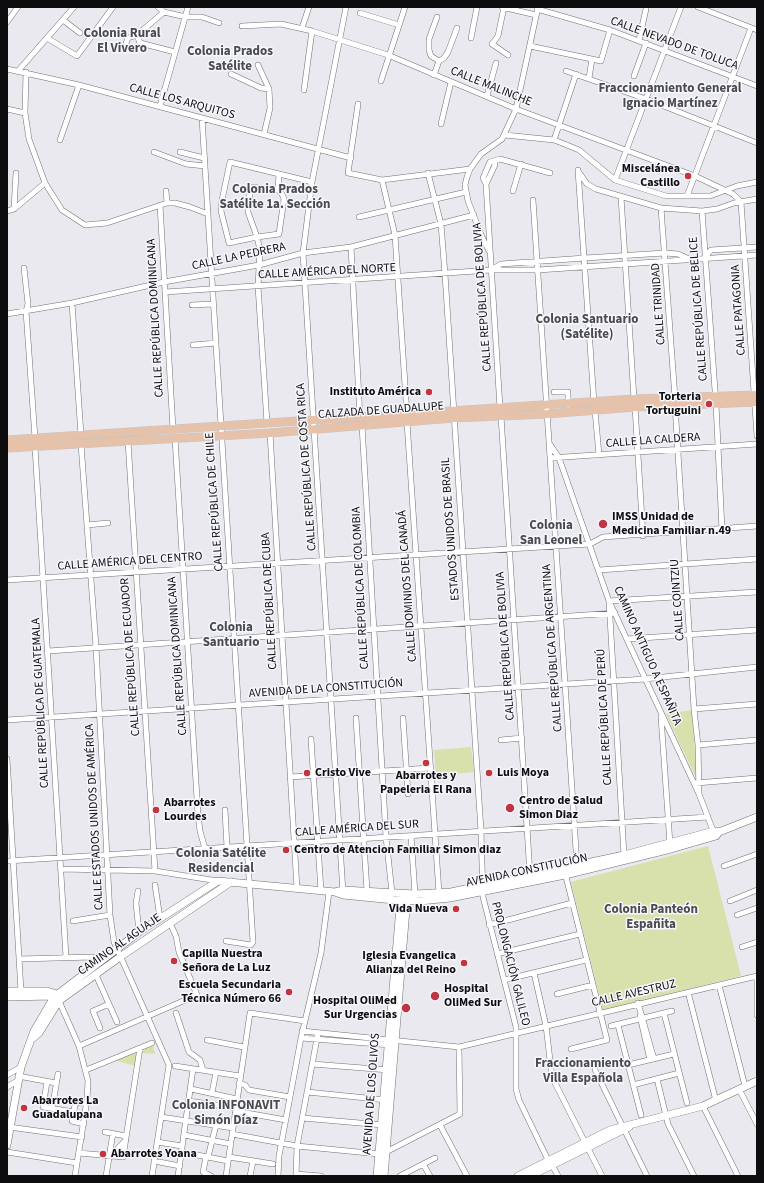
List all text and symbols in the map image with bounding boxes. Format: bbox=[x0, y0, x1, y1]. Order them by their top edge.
street label: CALLE NEVADO DE TOLUCA bbox=[608, 14, 740, 74]
district label: Colonia Rural El Vivero bbox=[84, 26, 160, 57]
district label: Colonia Prados Satélite bbox=[187, 44, 273, 75]
street label: CALLE MALINCHE bbox=[448, 64, 534, 110]
street label: CALLE LOS ARQUITOS bbox=[128, 81, 236, 123]
district label: Fraccionamiento General Ignacio Martínez bbox=[598, 81, 742, 112]
place label: Miscelánea Castillo bbox=[622, 162, 680, 190]
marker: Miscelánea Castillo bbox=[683, 171, 693, 181]
district label: Colonia Prados Satélite 1a. Sección bbox=[220, 182, 330, 213]
street label: CALLE REPÚBLICA DE BOLIVIA bbox=[471, 222, 495, 372]
street label: CALLE REPÚBLICA DE BELICE bbox=[687, 236, 711, 382]
street label: CALLE REPÚBLICA DOMINICANA bbox=[145, 238, 167, 398]
street label: CALLE LA PEDRERA bbox=[191, 240, 287, 274]
street label: CALLE AMÉRICA DEL NORTE bbox=[258, 261, 396, 283]
street label: CALLE TRINIDAD bbox=[649, 262, 669, 346]
street label: CALLE PATAGONIA bbox=[729, 264, 749, 356]
district label: Colonia Santuario (Satélite) bbox=[536, 312, 638, 343]
street label: CALLE REPÚBLICA DE COSTA RICA bbox=[294, 383, 320, 551]
place label: Instituto América bbox=[329, 385, 421, 399]
marker: Instituto América bbox=[424, 387, 434, 397]
place label: Torteria Tortuguini bbox=[646, 390, 701, 418]
street label: CALZADA DE GUADALUPE bbox=[318, 399, 444, 423]
marker: Torteria Tortuguini bbox=[704, 399, 714, 409]
street label: CALLE LA CALDERA bbox=[605, 431, 701, 451]
street label: CALLE REPÚBLICA DE CHILE bbox=[203, 432, 227, 572]
street label: ESTADOS UNIDOS DE BRASIL bbox=[439, 457, 463, 601]
street label: CALLE REPÚBLICA DE COLOMBIA bbox=[350, 506, 372, 670]
street label: CALLE DOMINIOS DEL CANADÁ bbox=[396, 510, 420, 662]
place label: IMSS Unidad de Medicina Familiar n.49 bbox=[612, 510, 731, 538]
district label: Colonia San Leonel bbox=[520, 518, 582, 549]
marker: IMSS Unidad de Medicina Familiar n.49 bbox=[597, 518, 609, 530]
street label: CALLE REPÚBLICA DE CUBA bbox=[259, 532, 281, 670]
street label: CALLE AMÉRICA DEL CENTRO bbox=[57, 550, 203, 574]
street label: CALLE COINTZIU bbox=[668, 558, 688, 642]
street label: CALLE REPÚBLICA DE ARGENTINA bbox=[540, 564, 566, 732]
street label: CALLE REPÚBLICA DE BOLIVIA bbox=[494, 571, 518, 721]
street label: CALLE REPÚBLICA DOMINICANA bbox=[165, 576, 191, 736]
street label: CALLE REPÚBLICA DE ECUADOR bbox=[118, 577, 144, 737]
street label: CAMINO ANTIGUO A ESPAÑITA bbox=[610, 584, 684, 728]
street label: CALLE REPÚBLICA DE GUATEMALA bbox=[29, 617, 53, 789]
district label: Colonia Santuario bbox=[203, 620, 259, 651]
street label: CALLE REPÚBLICA DE PERÚ bbox=[594, 648, 616, 786]
street label: AVENIDA DE LA CONSTITUCIÓN bbox=[248, 676, 404, 702]
street label: CALLE ESTADOS UNIDOS DE AMÉRICA bbox=[83, 723, 107, 911]
marker: Abarrotes y Papeleria El Rana bbox=[421, 758, 431, 768]
place label: Cristo Vive bbox=[315, 766, 371, 780]
place label: Luis Moya bbox=[497, 766, 549, 780]
marker: Cristo Vive bbox=[302, 768, 312, 778]
marker: Luis Moya bbox=[484, 768, 494, 778]
place label: Abarrotes y Papeleria El Rana bbox=[380, 769, 472, 797]
place label: Centro de Salud Simon Diaz bbox=[519, 794, 603, 822]
place label: Abarrotes Lourdes bbox=[164, 796, 216, 824]
marker: Centro de Salud Simon Diaz bbox=[504, 802, 516, 814]
marker: Abarrotes Lourdes bbox=[151, 805, 161, 815]
street label: CALLE AMÉRICA DEL SUR bbox=[295, 817, 419, 841]
place label: Centro de Atencion Familiar Simon diaz bbox=[294, 843, 501, 857]
marker: Centro de Atencion Familiar Simon diaz bbox=[281, 845, 291, 855]
district label: Colonia Satélite Residencial bbox=[176, 846, 266, 877]
street label: AVENIDA CONSTITUCIÓN bbox=[465, 851, 589, 891]
street label: PROLONGACIÓN GALILEO bbox=[488, 900, 532, 1028]
place label: Vida Nueva bbox=[389, 902, 448, 916]
district label: Colonia Panteón Españita bbox=[604, 902, 698, 933]
marker: Vida Nueva bbox=[451, 904, 461, 914]
street label: CAMINO AL AGUAJE bbox=[76, 911, 164, 979]
place label: Capilla Nuestra Señora de La Luz bbox=[182, 947, 270, 975]
place label: Iglesia Evangelica Alianza del Reino bbox=[362, 949, 456, 977]
marker: Capilla Nuestra Señora de La Luz bbox=[169, 956, 179, 966]
marker: Iglesia Evangelica Alianza del Reino bbox=[459, 958, 469, 968]
street label: CALLE AVESTRUZ bbox=[590, 977, 678, 1011]
place label: Escuela Secundaria Técnica Número 66 bbox=[179, 978, 281, 1006]
place label: Hospital OliMed Sur bbox=[444, 982, 502, 1010]
marker: Escuela Secundaria Técnica Número 66 bbox=[284, 987, 294, 997]
marker: Hospital OliMed Sur bbox=[429, 990, 441, 1002]
place label: Hospital OliMed Sur Urgencias bbox=[313, 994, 397, 1022]
marker: Hospital OliMed Sur Urgencias bbox=[400, 1002, 412, 1014]
street label: AVENIDA DE LOS OLIVOS bbox=[361, 1033, 383, 1155]
district label: Fraccionamiento Villa Española bbox=[535, 1056, 631, 1087]
place label: Abarrotes La Guadalupana bbox=[32, 1094, 102, 1122]
district label: Colonia INFONAVIT Simón Díaz bbox=[172, 1098, 280, 1129]
marker: Abarrotes La Guadalupana bbox=[19, 1103, 29, 1113]
place label: Abarrotes Yoana bbox=[111, 1147, 197, 1161]
marker: Abarrotes Yoana bbox=[98, 1149, 108, 1159]

